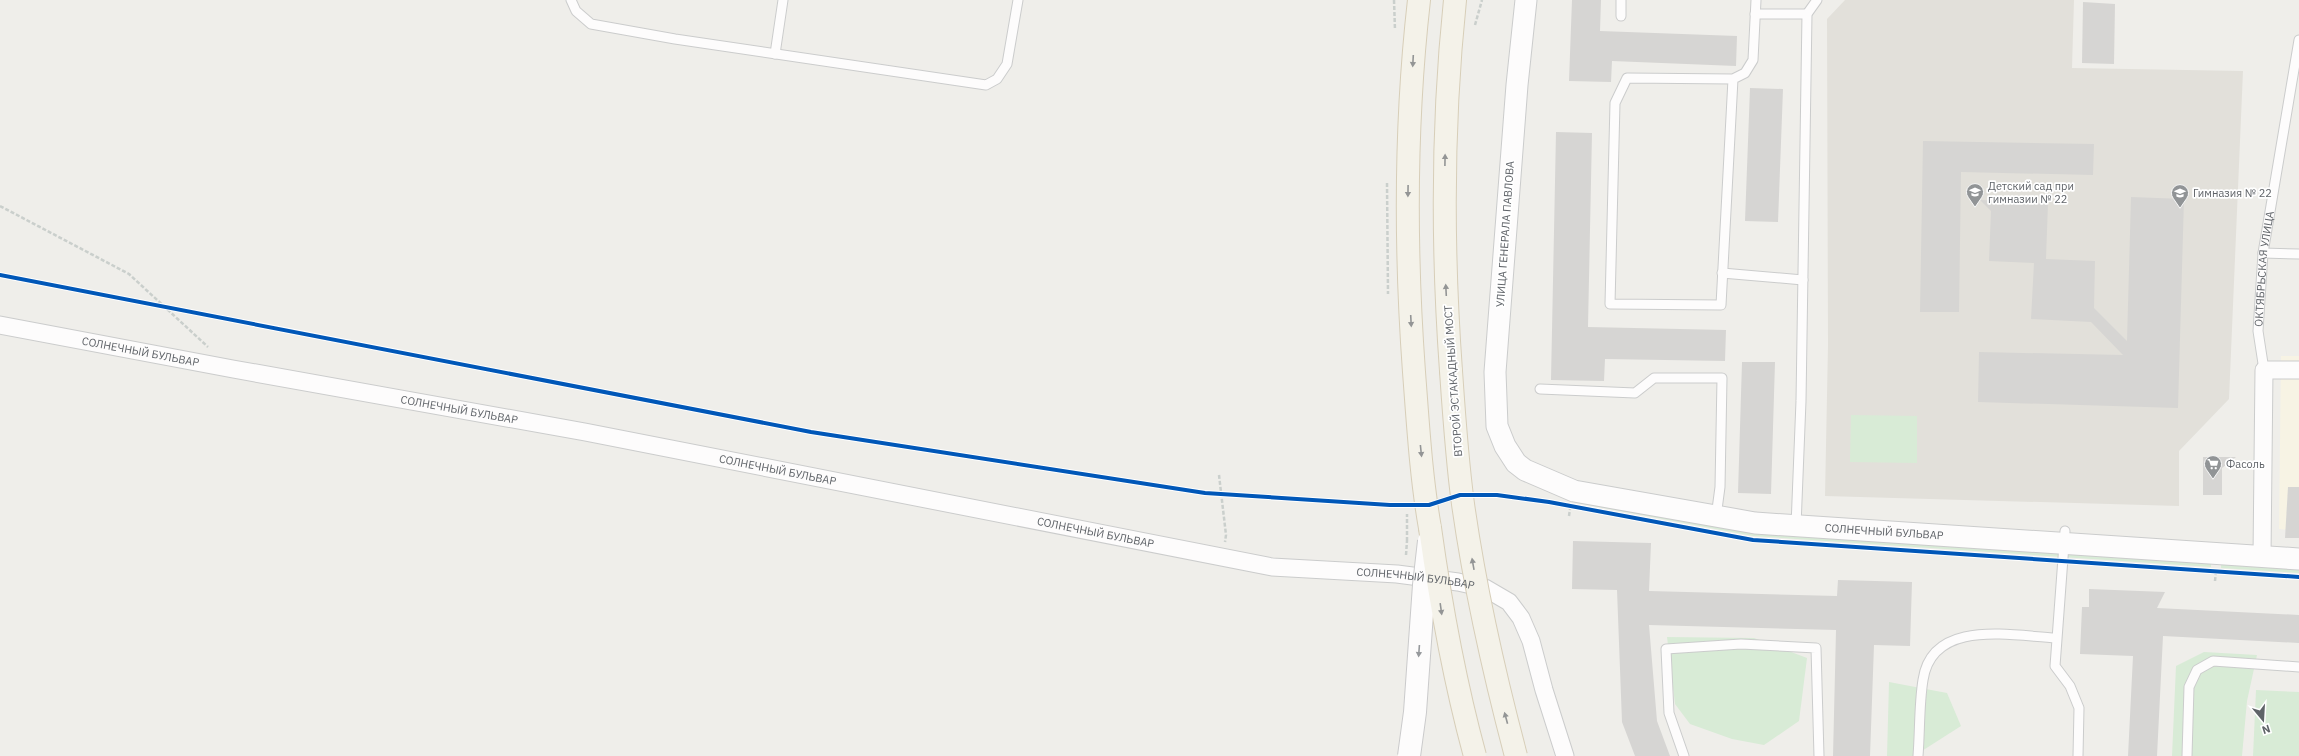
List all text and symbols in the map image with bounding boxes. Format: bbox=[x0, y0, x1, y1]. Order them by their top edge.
one-way arrow bbox=[1410, 55, 1417, 67]
one-way arrow bbox=[1442, 153, 1448, 166]
street label: УЛИЦА ГЕНЕРАЛА ПАВЛОВА bbox=[1493, 160, 1517, 308]
place label: Детский сад при гимназии № 22 bbox=[1988, 179, 2074, 206]
school or university icon: Детский сад при гимназии № 22 bbox=[1965, 182, 1985, 207]
school or university icon: Гимназия № 22 bbox=[2170, 183, 2190, 208]
one-way arrow bbox=[1405, 185, 1411, 198]
place label: Гимназия № 22 bbox=[2193, 186, 2272, 200]
street label: ОКТЯБРЬСКАЯ УЛИЦА bbox=[2251, 210, 2277, 327]
one-way arrow bbox=[1443, 283, 1449, 296]
street label: ВТОРОЙ ЭСТАКАДНЫЙ МОСТ bbox=[1441, 304, 1465, 457]
one-way arrow bbox=[1407, 315, 1414, 327]
street label: СОЛНЕЧНЫЙ БУЛЬВАР bbox=[81, 334, 201, 370]
street label: СОЛНЕЧНЫЙ БУЛЬВАР bbox=[400, 392, 519, 427]
one-way arrow bbox=[1418, 445, 1424, 457]
street label: СОЛНЕЧНЫЙ БУЛЬВАР bbox=[718, 452, 838, 488]
supermarket icon: Фасоль bbox=[2203, 454, 2223, 479]
place label: Фасоль bbox=[2226, 457, 2265, 471]
street label: СОЛНЕЧНЫЙ БУЛЬВАР bbox=[1036, 514, 1156, 551]
street label: СОЛНЕЧНЫЙ БУЛЬВАР bbox=[1824, 521, 1944, 542]
one-way arrow bbox=[1469, 558, 1475, 570]
street label: СОЛНЕЧНЫЙ БУЛЬВАР bbox=[1356, 565, 1476, 593]
one-way arrow bbox=[1438, 603, 1444, 615]
one-way arrow bbox=[1416, 645, 1422, 658]
north arrow bbox=[2243, 700, 2283, 740]
one-way arrow bbox=[1503, 712, 1509, 724]
text: N bbox=[2260, 722, 2272, 737]

